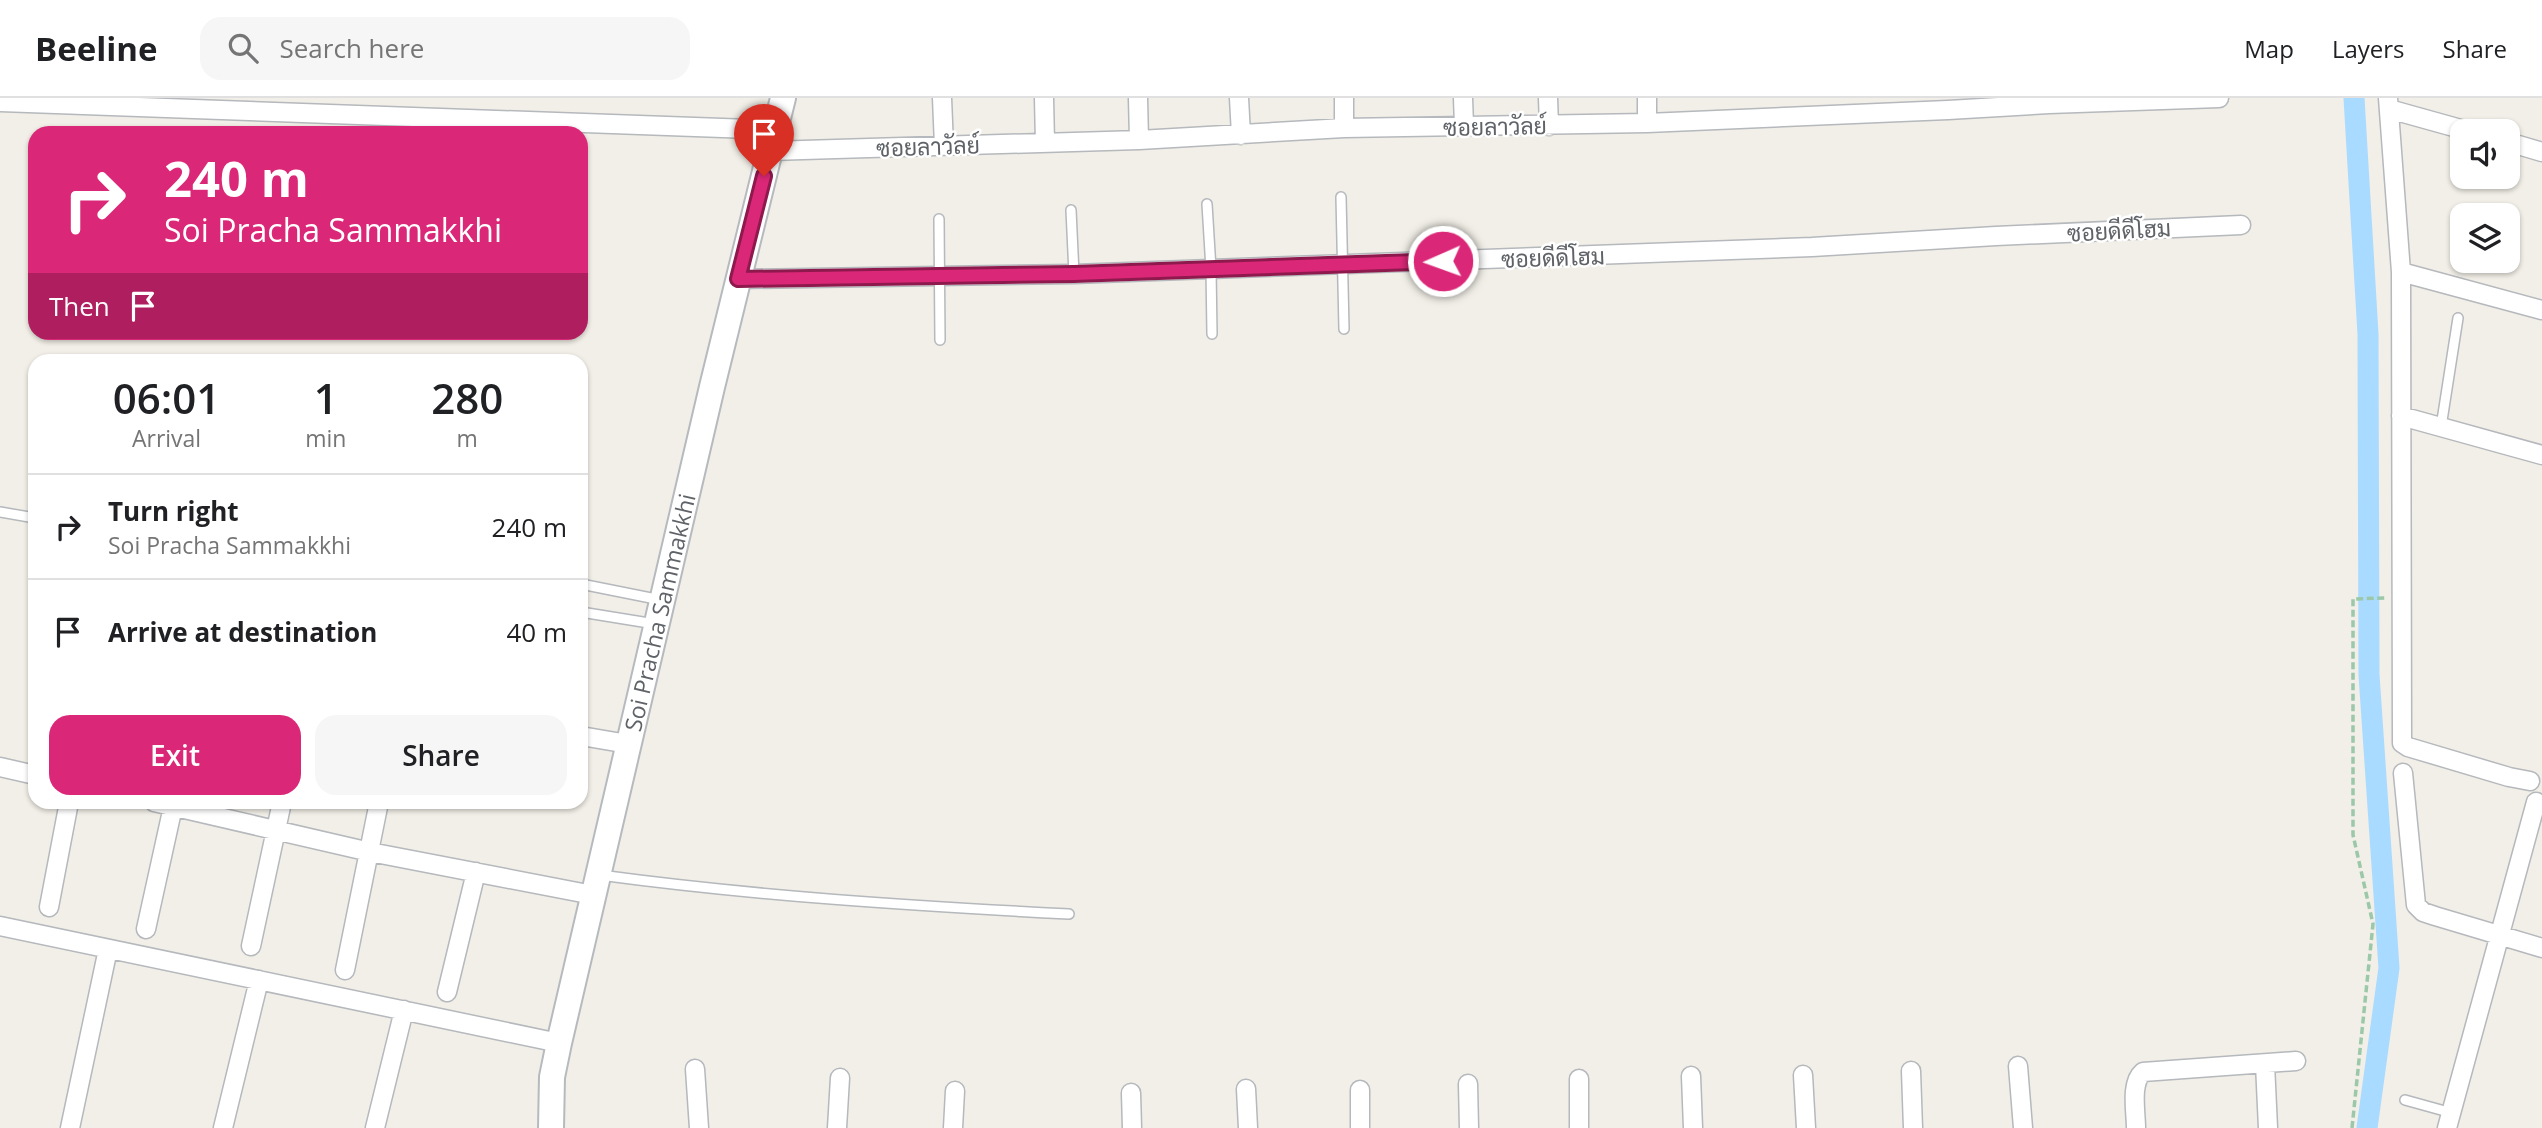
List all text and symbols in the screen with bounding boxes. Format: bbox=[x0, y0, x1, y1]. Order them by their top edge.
search box bbox=[200, 17, 690, 80]
text: Beeline bbox=[35, 26, 158, 71]
icon: search bbox=[224, 29, 262, 67]
text: Search here bbox=[280, 30, 424, 66]
text: Map bbox=[2244, 32, 2294, 65]
text: Layers bbox=[2332, 32, 2405, 65]
text: Share bbox=[2443, 32, 2507, 65]
pin bbox=[734, 104, 794, 176]
street label: ซอยลาวัลย์ bbox=[1443, 109, 1547, 143]
icon: arrive bbox=[745, 115, 783, 153]
map controls bbox=[2450, 119, 2520, 273]
button: sound bbox=[2450, 119, 2520, 189]
street label: ซอยลาวัลย์ bbox=[876, 128, 980, 164]
text: 240 m bbox=[164, 145, 309, 211]
icon: right bbox=[49, 154, 140, 245]
button: layers bbox=[2450, 203, 2520, 273]
text: Soi Pracha Sammakkhi bbox=[164, 208, 502, 251]
street label: ซอยดีดีโฮม bbox=[2066, 211, 2172, 249]
position arrow bbox=[1406, 224, 1480, 298]
street label: ซอยดีดีโฮม bbox=[1501, 239, 1605, 275]
icon: arrive bbox=[124, 287, 162, 325]
text: Then bbox=[49, 288, 110, 324]
text: 06:01 bbox=[113, 369, 220, 426]
text: 1 bbox=[314, 369, 338, 426]
text: 280 bbox=[431, 369, 503, 426]
text: Arrival bbox=[132, 422, 201, 454]
text: min bbox=[305, 422, 346, 454]
text: m bbox=[457, 422, 478, 454]
street label: Soi Pracha Sammakkhi bbox=[616, 490, 703, 734]
text: Turn right bbox=[108, 493, 239, 529]
icon: right bbox=[49, 508, 87, 546]
text: 240 m bbox=[492, 509, 567, 545]
text: Soi Pracha Sammakkhi bbox=[108, 529, 351, 561]
icon: arrive bbox=[49, 613, 87, 651]
text: Arrive at destination bbox=[108, 614, 377, 650]
text: 40 m bbox=[506, 614, 567, 650]
button: Exit bbox=[49, 715, 301, 795]
button: Share bbox=[315, 715, 567, 795]

